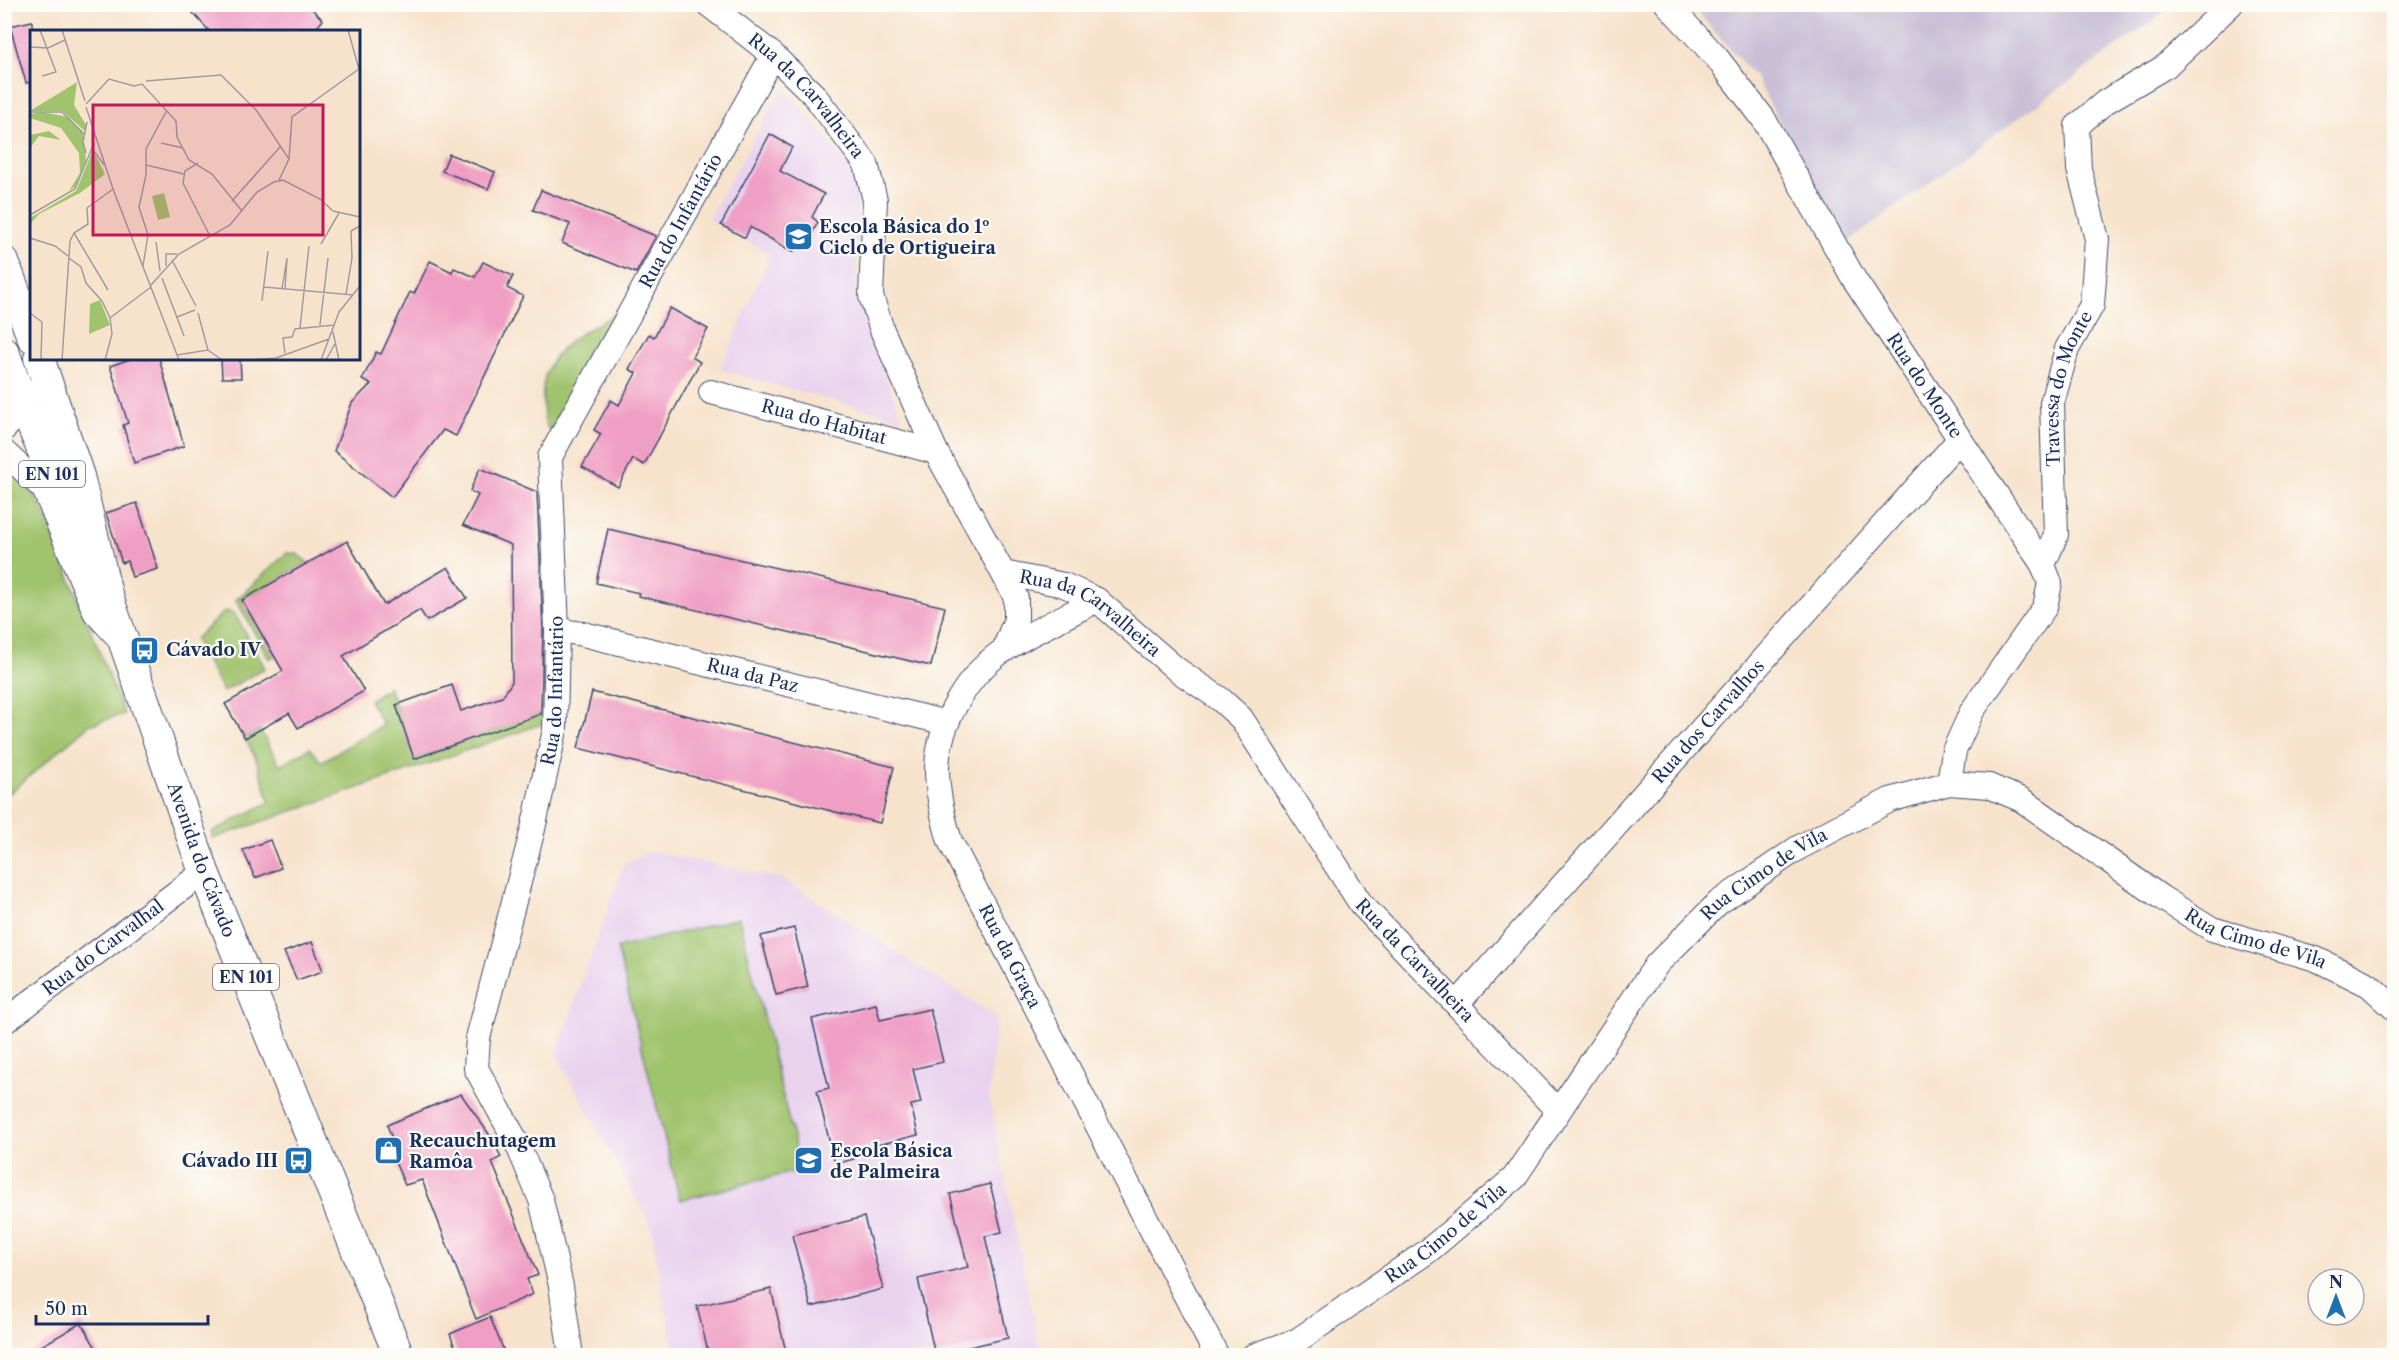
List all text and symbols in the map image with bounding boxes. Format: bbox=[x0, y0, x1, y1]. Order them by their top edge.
street label: Rua da Carvalheira bbox=[744, 29, 869, 163]
inset map bbox=[30, 30, 360, 360]
street label: Rua do Infantário bbox=[635, 150, 727, 292]
place label: Escola Básica do 1º Ciclo de Ortigueira bbox=[819, 216, 996, 259]
school or university icon: Escola Básica do 1º Ciclo de Ortigueira bbox=[782, 221, 814, 253]
street label: Travessa do Monte bbox=[2041, 307, 2097, 467]
street label: Rua do Monte bbox=[1882, 329, 1967, 443]
street label: Rua do Habitat bbox=[759, 395, 890, 450]
road number: EN 101 bbox=[19, 461, 85, 487]
street label: Rua da Carvalheira bbox=[1017, 565, 1165, 662]
street label: Rua do Infantário bbox=[536, 615, 568, 768]
bus stop icon: Cávado IV bbox=[129, 634, 161, 666]
place label: Cávado IV bbox=[166, 639, 262, 661]
street label: Rua da Paz bbox=[705, 654, 801, 697]
street label: Rua dos Carvalhos bbox=[1647, 655, 1769, 788]
street label: Avenida do Cávado bbox=[162, 778, 240, 941]
street label: Rua Cimo de Vila bbox=[1696, 823, 1832, 925]
street label: Rua da Carvalheira bbox=[1351, 894, 1479, 1027]
street label: Rua do Carvalhal bbox=[38, 895, 168, 1000]
street label: Rua da Graça bbox=[974, 901, 1046, 1012]
street label: Rua Cimo de Vila bbox=[2181, 904, 2331, 974]
road number: EN 101 bbox=[213, 964, 279, 990]
place label: Recauchutagem Ramôa bbox=[409, 1130, 557, 1173]
shop icon: Recauchutagem Ramôa bbox=[372, 1135, 404, 1167]
place label: Escola Básica de Palmeira bbox=[830, 1140, 953, 1183]
bus stop icon: Cávado III bbox=[283, 1145, 315, 1177]
school or university icon: Escola Básica de Palmeira bbox=[793, 1145, 825, 1177]
place label: Cávado III bbox=[182, 1150, 278, 1172]
street label: Rua Cimo de Vila bbox=[1381, 1178, 1511, 1288]
north arrow bbox=[2306, 1267, 2366, 1327]
text: N bbox=[2329, 1272, 2343, 1292]
scale bar bbox=[36, 1288, 208, 1326]
text: 50 m bbox=[45, 1298, 88, 1320]

